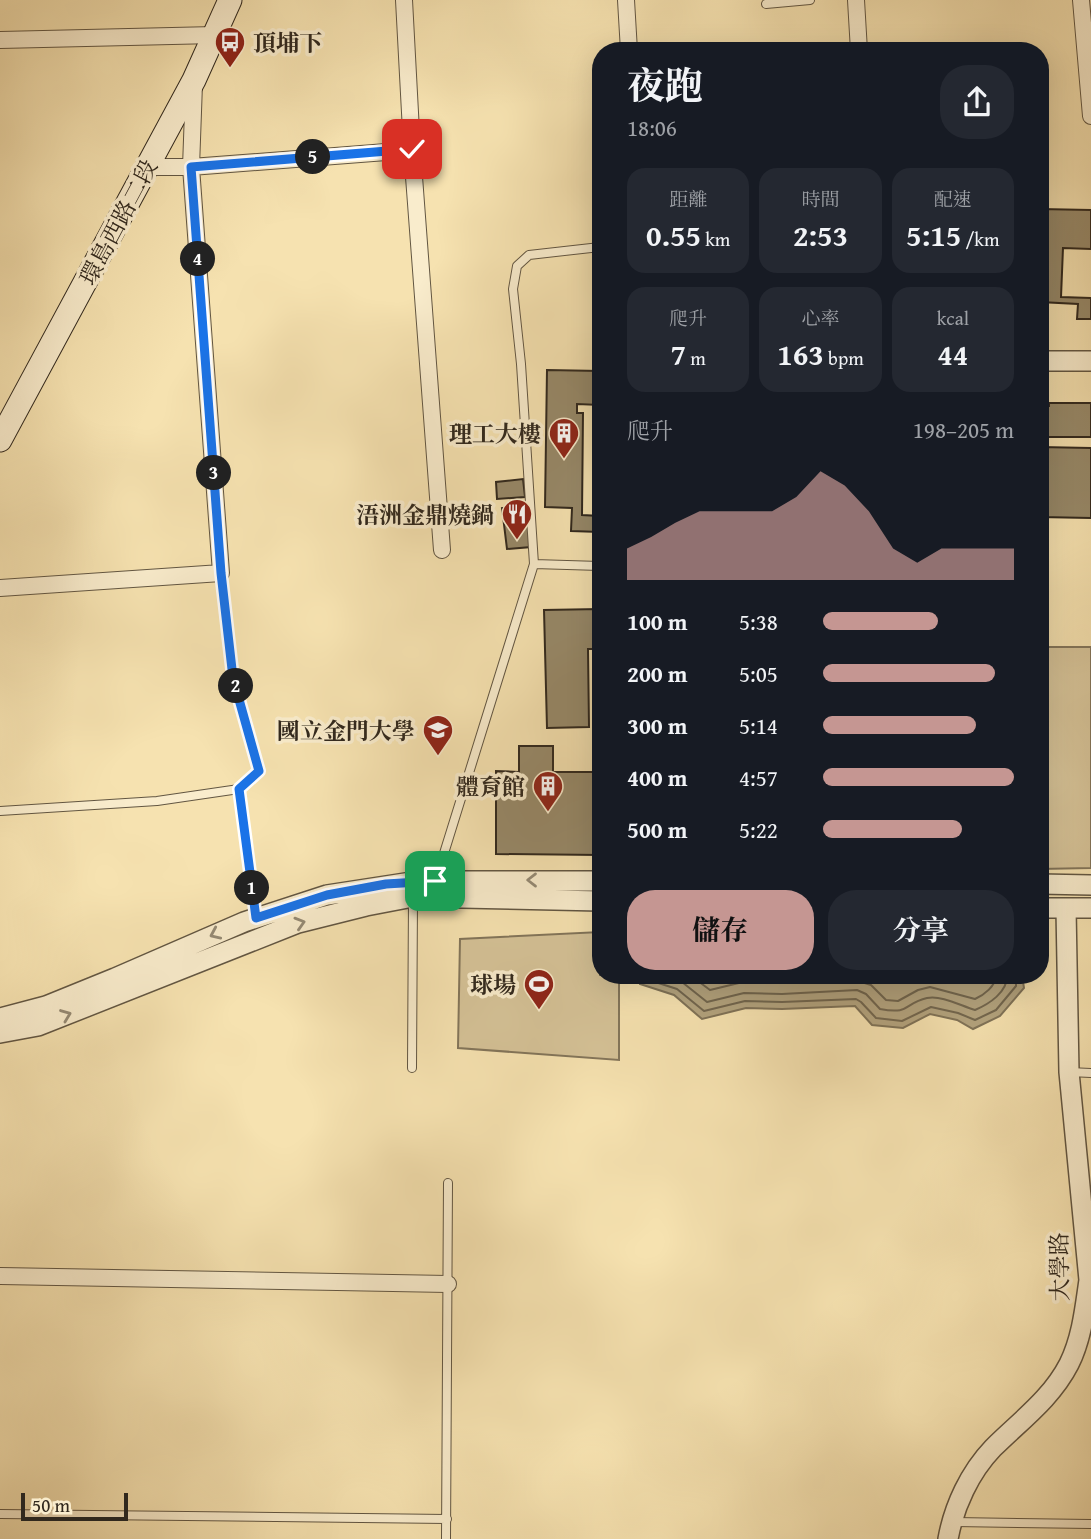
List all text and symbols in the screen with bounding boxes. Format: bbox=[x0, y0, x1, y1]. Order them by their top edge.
bus stop icon: 頂埔下 bbox=[213, 25, 247, 69]
place label: 頂埔下 bbox=[253, 26, 322, 59]
text: 夜跑 bbox=[627, 57, 703, 113]
button: share bbox=[940, 65, 1014, 139]
text: 18:06 bbox=[627, 111, 677, 144]
pin bbox=[382, 119, 442, 179]
icon: check bbox=[393, 130, 431, 168]
pin: 5 bbox=[296, 140, 330, 174]
text: 5 bbox=[308, 142, 317, 170]
street label: 環島西路二段 bbox=[71, 153, 165, 291]
text: 距離 bbox=[669, 185, 707, 213]
text: 時間 bbox=[801, 185, 840, 213]
text: 配速 bbox=[934, 185, 972, 213]
text: 0.55 bbox=[646, 213, 701, 257]
text: 2:53 bbox=[793, 213, 848, 257]
text: 5:15 bbox=[906, 213, 961, 257]
text: km bbox=[701, 225, 730, 253]
text: /km bbox=[961, 225, 1000, 253]
pin: 4 bbox=[180, 242, 216, 276]
text: 4 bbox=[193, 244, 202, 272]
text: 爬升 bbox=[669, 304, 707, 332]
text: 心率 bbox=[801, 304, 840, 332]
text: kcal bbox=[937, 304, 969, 332]
text: 7 bbox=[671, 332, 686, 376]
text: 163 bbox=[777, 332, 824, 376]
text: 44 bbox=[937, 332, 968, 376]
text: m bbox=[686, 344, 706, 372]
text: bpm bbox=[824, 344, 864, 372]
text: 198–205 m bbox=[913, 413, 1014, 446]
text: 爬升 bbox=[627, 414, 673, 447]
building icon: 理工大樓 bbox=[547, 416, 581, 460]
place label: 理工大樓 bbox=[449, 417, 541, 450]
pin: 3 bbox=[196, 456, 232, 490]
text: 3 bbox=[209, 458, 218, 486]
restaurant icon: 浯洲金鼎燒鍋 bbox=[500, 497, 534, 541]
place label: 浯洲金鼎燒鍋 bbox=[356, 498, 494, 531]
text: 100 m bbox=[627, 605, 688, 638]
text: 5:38 bbox=[739, 605, 778, 638]
text: 200 m bbox=[627, 657, 688, 690]
text: 5:05 bbox=[739, 657, 778, 690]
pin: 2 bbox=[218, 668, 254, 704]
text: 2 bbox=[231, 671, 240, 699]
text: 300 m bbox=[627, 709, 688, 742]
text: 5:14 bbox=[739, 709, 778, 742]
school or university icon: 國立金門大學 bbox=[421, 713, 455, 757]
place label: 國立金門大學 bbox=[277, 714, 415, 747]
text: 400 m bbox=[627, 761, 688, 794]
text: 4:57 bbox=[739, 761, 778, 794]
building icon: 體育館 bbox=[531, 769, 565, 813]
place label: 體育館 bbox=[456, 770, 525, 803]
text: 500 m bbox=[627, 813, 688, 846]
text: 5:22 bbox=[739, 813, 778, 846]
pin bbox=[405, 851, 465, 911]
icon: arrive bbox=[416, 862, 454, 900]
pin: 1 bbox=[234, 870, 270, 906]
one-way arrow bbox=[526, 872, 537, 888]
text: 1 bbox=[247, 873, 256, 901]
button: 儲存 bbox=[627, 890, 814, 970]
button: 分享 bbox=[828, 890, 1014, 970]
one-way arrow bbox=[293, 917, 306, 931]
one-way arrow bbox=[209, 926, 221, 940]
sports icon: 球場 bbox=[522, 967, 556, 1011]
place label: 球場 bbox=[470, 968, 516, 1001]
one-way arrow bbox=[59, 1010, 71, 1024]
street label: 大學路 bbox=[1042, 1232, 1076, 1302]
scale bar bbox=[21, 1490, 128, 1522]
text: 50 m bbox=[32, 1491, 70, 1519]

